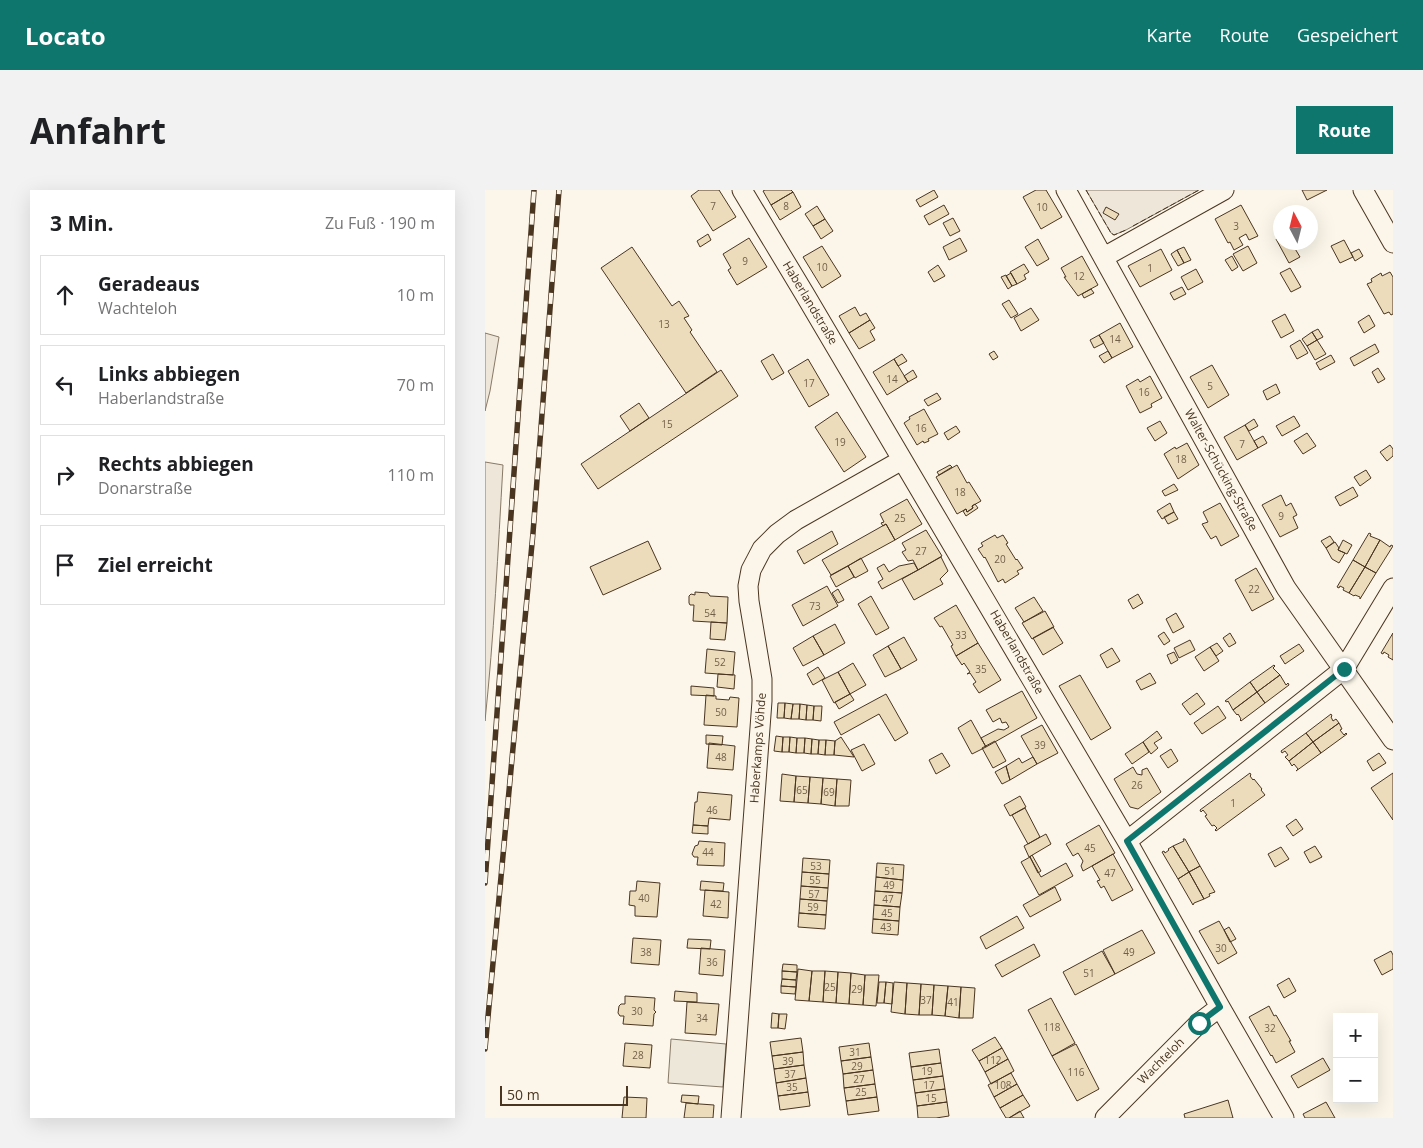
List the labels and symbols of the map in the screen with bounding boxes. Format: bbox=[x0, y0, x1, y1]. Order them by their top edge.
house number: 7 bbox=[710, 199, 716, 213]
house number: 8 bbox=[783, 199, 789, 213]
house number: 10 bbox=[1036, 200, 1048, 214]
north arrow bbox=[1273, 205, 1318, 250]
house number: 3 bbox=[1233, 219, 1239, 233]
house number: 9 bbox=[742, 254, 748, 268]
street label: Haberlandstraße bbox=[779, 258, 842, 348]
house number: 10 bbox=[816, 260, 828, 274]
house number: 1 bbox=[1147, 261, 1153, 275]
house number: 12 bbox=[1073, 269, 1085, 283]
house number: 13 bbox=[658, 317, 670, 331]
house number: 14 bbox=[1109, 332, 1121, 346]
house number: 14 bbox=[886, 372, 898, 386]
house number: 17 bbox=[803, 376, 815, 390]
house number: 5 bbox=[1207, 379, 1213, 393]
house number: 16 bbox=[1138, 385, 1150, 399]
street label: Walter-Schücking-Straße bbox=[1181, 406, 1262, 534]
house number: 15 bbox=[661, 417, 673, 431]
house number: 16 bbox=[915, 421, 927, 435]
house number: 19 bbox=[834, 435, 846, 449]
house number: 7 bbox=[1239, 437, 1245, 451]
house number: 18 bbox=[1175, 452, 1187, 466]
house number: 18 bbox=[954, 485, 966, 499]
house number: 9 bbox=[1278, 509, 1284, 523]
house number: 25 bbox=[894, 511, 906, 525]
house number: 27 bbox=[915, 544, 927, 558]
house number: 20 bbox=[994, 552, 1006, 566]
house number: 22 bbox=[1248, 582, 1260, 596]
house number: 73 bbox=[809, 599, 821, 613]
house number: 54 bbox=[704, 606, 716, 620]
street label: Haberlandstraße bbox=[986, 606, 1049, 697]
house number: 33 bbox=[955, 628, 967, 642]
house number: 52 bbox=[714, 655, 726, 669]
route end bbox=[1333, 658, 1356, 681]
house number: 35 bbox=[975, 662, 987, 676]
street label: Haberkamps Vöhde bbox=[745, 692, 770, 804]
house number: 50 bbox=[715, 705, 727, 719]
house number: 39 bbox=[1034, 738, 1046, 752]
house number: 48 bbox=[715, 750, 727, 764]
house number: 26 bbox=[1131, 778, 1143, 792]
house number: 65 bbox=[796, 783, 808, 797]
house number: 69 bbox=[823, 785, 835, 799]
house number: 1 bbox=[1230, 796, 1236, 810]
house number: 46 bbox=[706, 803, 718, 817]
house number: 45 bbox=[1084, 841, 1096, 855]
house number: 44 bbox=[702, 845, 714, 859]
house number: 53 bbox=[810, 859, 822, 873]
house number: 51 bbox=[884, 864, 896, 878]
house number: 47 bbox=[1104, 866, 1116, 880]
house number: 55 bbox=[809, 873, 821, 887]
house number: 49 bbox=[883, 878, 895, 892]
house number: 57 bbox=[808, 887, 820, 901]
house number: 40 bbox=[638, 891, 650, 905]
house number: 47 bbox=[882, 892, 894, 906]
house number: 42 bbox=[710, 897, 722, 911]
house number: 59 bbox=[807, 900, 819, 914]
house number: 45 bbox=[881, 906, 893, 920]
house number: 43 bbox=[880, 920, 892, 934]
house number: 30 bbox=[1215, 941, 1227, 955]
house number: 38 bbox=[640, 945, 652, 959]
house number: 49 bbox=[1123, 945, 1135, 959]
house number: 36 bbox=[706, 955, 718, 969]
house number: 51 bbox=[1083, 966, 1095, 980]
house number: 25 bbox=[824, 980, 836, 994]
house number: 29 bbox=[851, 982, 863, 996]
house number: 37 bbox=[920, 993, 932, 1007]
house number: 41 bbox=[947, 995, 959, 1009]
house number: 30 bbox=[631, 1004, 643, 1018]
house number: 34 bbox=[696, 1011, 708, 1025]
route start bbox=[1188, 1012, 1211, 1035]
house number: 118 bbox=[1043, 1020, 1061, 1034]
house number: 32 bbox=[1264, 1021, 1276, 1035]
street label: Wachteloh bbox=[1134, 1034, 1188, 1088]
house number: 31 bbox=[849, 1045, 861, 1059]
house number: 28 bbox=[632, 1048, 644, 1062]
house number: 112 bbox=[984, 1053, 1002, 1067]
house number: 39 bbox=[782, 1054, 794, 1068]
house number: 29 bbox=[851, 1059, 863, 1073]
house number: 19 bbox=[921, 1064, 933, 1078]
house number: 116 bbox=[1067, 1065, 1085, 1079]
house number: 37 bbox=[784, 1067, 796, 1081]
house number: 27 bbox=[853, 1072, 865, 1086]
house number: 17 bbox=[923, 1078, 935, 1092]
house number: 108 bbox=[994, 1078, 1012, 1092]
house number: 35 bbox=[786, 1080, 798, 1094]
scale bar bbox=[500, 1083, 627, 1106]
house number: 25 bbox=[855, 1085, 867, 1099]
house number: 15 bbox=[925, 1091, 937, 1105]

